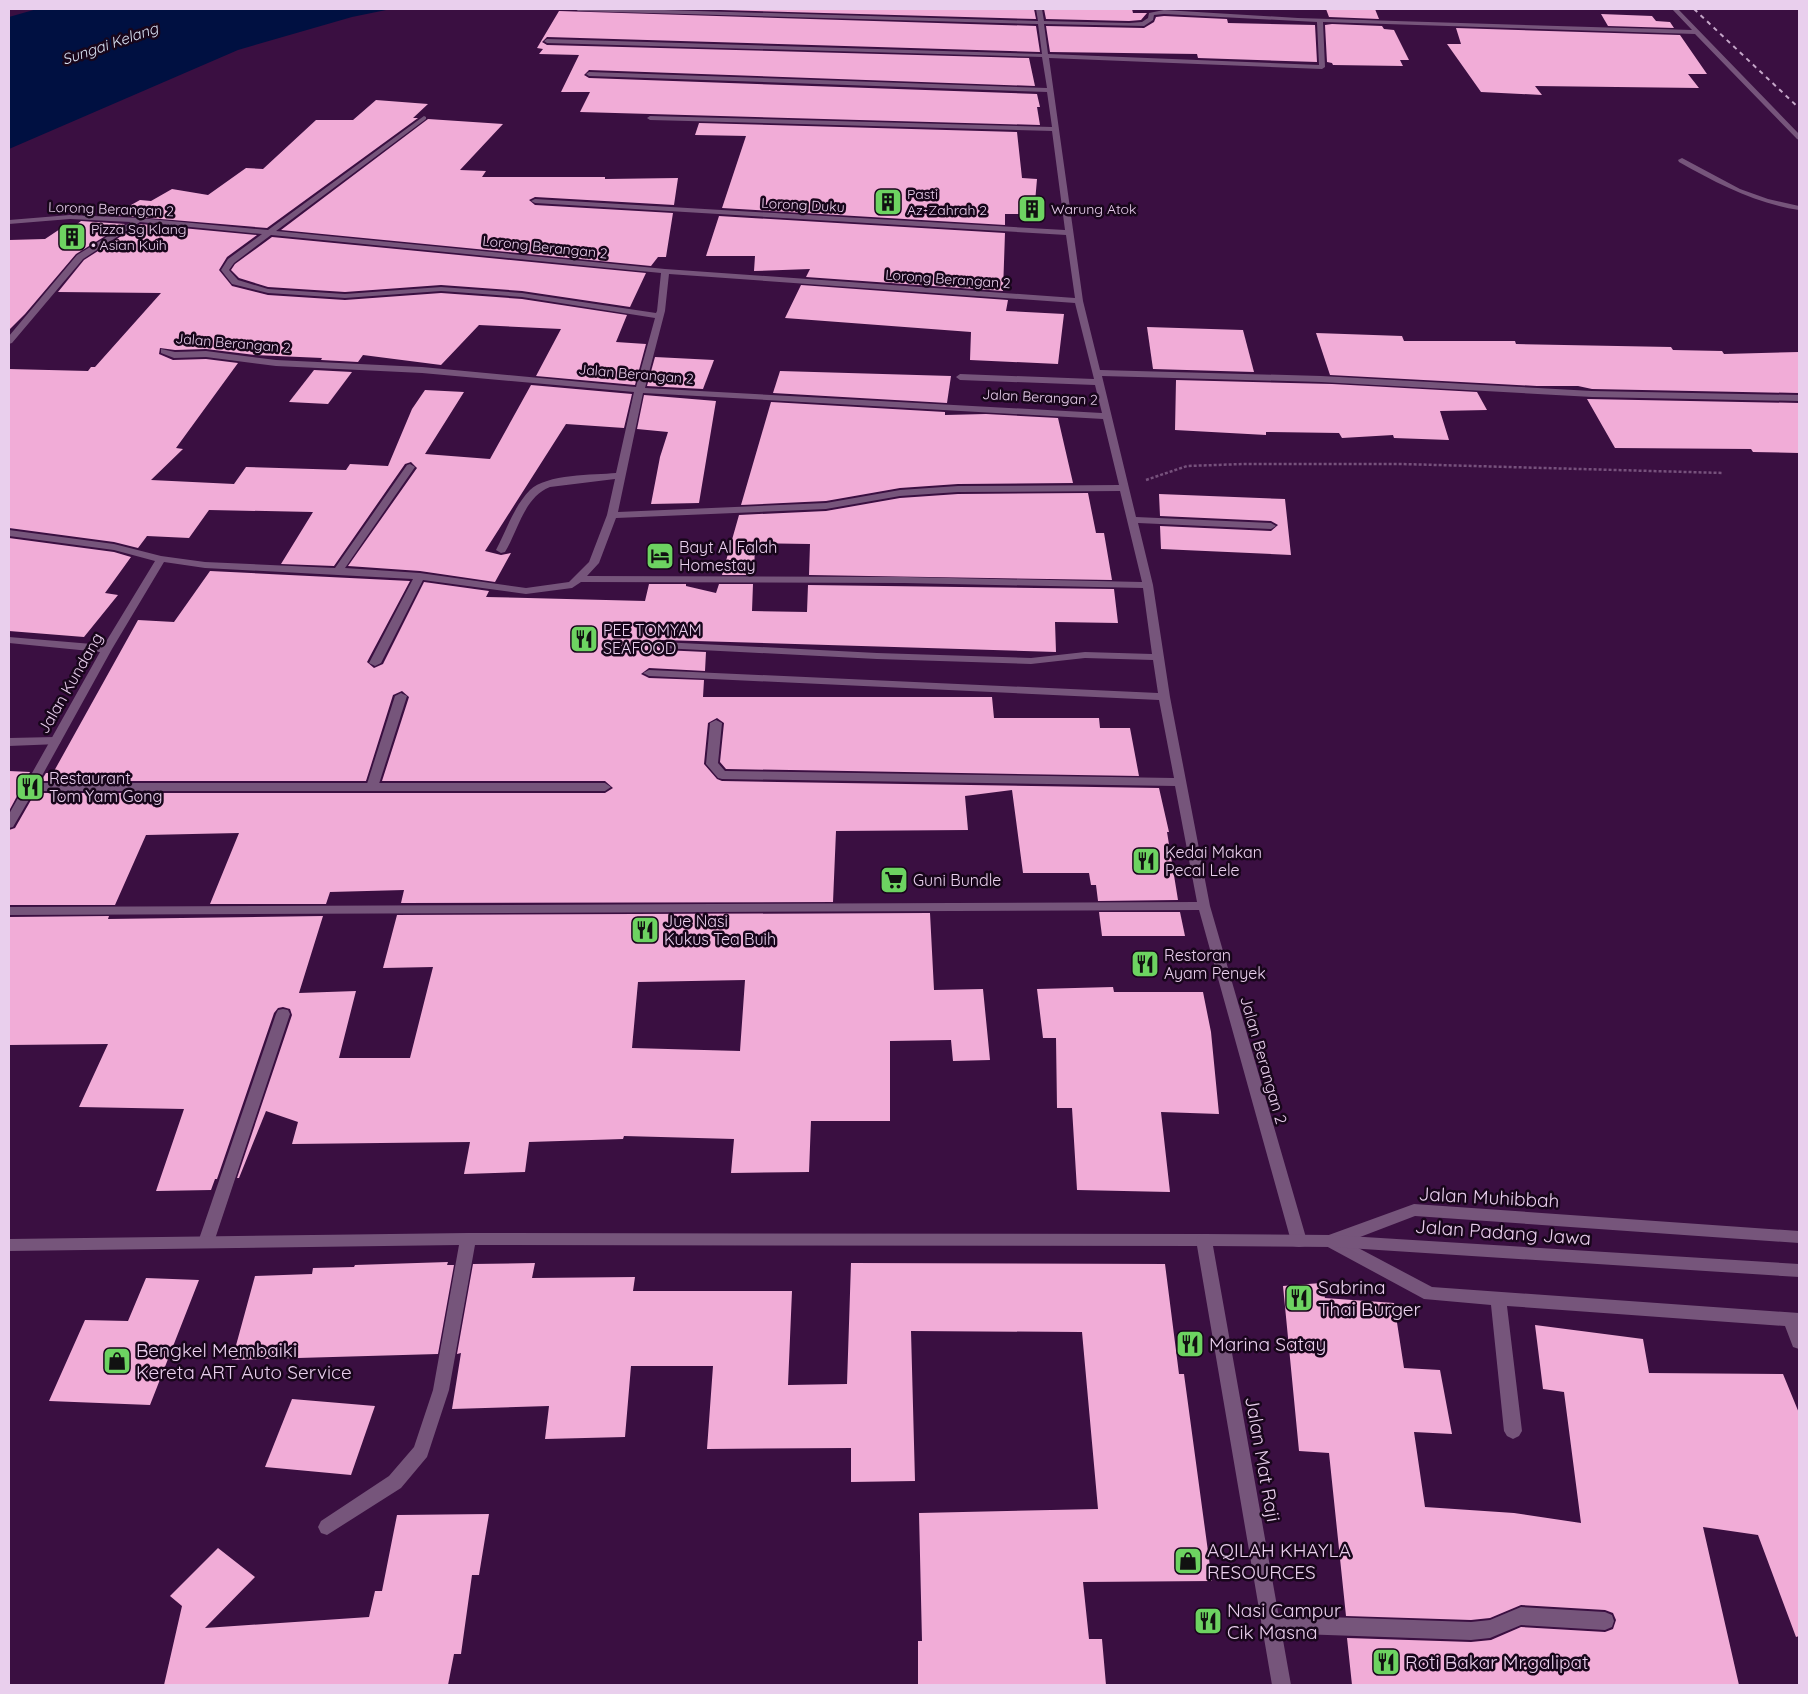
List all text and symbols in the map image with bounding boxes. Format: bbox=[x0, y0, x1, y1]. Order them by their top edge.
water label: Sungai Kelang bbox=[59, 18, 162, 69]
place label: Pasti Az-Zahrah 2 bbox=[907, 185, 987, 219]
building icon: Pasti Az-Zahrah 2 bbox=[873, 187, 903, 217]
street label: Lorong Duku bbox=[761, 194, 845, 216]
building icon: Warung Atok bbox=[1017, 194, 1047, 224]
street label: Lorong Berangan 2 bbox=[48, 198, 174, 220]
place label: Warung Atok bbox=[1051, 200, 1137, 218]
place label: Pizza Sg Klang • Asian Kuih bbox=[91, 220, 186, 254]
building icon: Pizza Sg Klang • Asian Kuih bbox=[57, 222, 87, 252]
street label: Lorong Berangan 2 bbox=[482, 231, 609, 263]
street label: Lorong Berangan 2 bbox=[885, 266, 1012, 292]
street label: Jalan Berangan 2 bbox=[175, 329, 292, 357]
street label: Jalan Berangan 2 bbox=[578, 360, 695, 388]
street label: Jalan Berangan 2 bbox=[982, 385, 1098, 409]
place label: Bayt Al Falah Homestay bbox=[679, 537, 777, 575]
hotel icon: Bayt Al Falah Homestay bbox=[645, 541, 675, 571]
place label: PEE TOMYAM SEAFOOD bbox=[603, 620, 702, 658]
restaurant icon: PEE TOMYAM SEAFOOD bbox=[569, 624, 599, 654]
street label: Jalan Kundang bbox=[33, 629, 107, 737]
place label: Restaurant Tom Yam Gong bbox=[49, 768, 162, 806]
restaurant icon: Restaurant Tom Yam Gong bbox=[15, 772, 45, 802]
place label: Kedai Makan Pecal Lele bbox=[1165, 842, 1262, 880]
restaurant icon: Kedai Makan Pecal Lele bbox=[1131, 846, 1161, 876]
supermarket icon: Guni Bundle bbox=[879, 865, 909, 895]
place label: Guni Bundle bbox=[913, 870, 1001, 890]
place label: Jue Nasi Kukus Tea Buih bbox=[664, 911, 776, 949]
restaurant icon: Jue Nasi Kukus Tea Buih bbox=[630, 915, 660, 945]
place label: Restoran Ayam Penyek bbox=[1164, 945, 1266, 983]
restaurant icon: Restoran Ayam Penyek bbox=[1130, 949, 1160, 979]
street label: Jalan Berangan 2 bbox=[1236, 994, 1292, 1126]
street label: Jalan Muhibbah bbox=[1418, 1181, 1560, 1213]
street label: Jalan Padang Jawa bbox=[1414, 1214, 1592, 1250]
place label: Sabrina Thai Burger bbox=[1318, 1275, 1421, 1321]
restaurant icon: Sabrina Thai Burger bbox=[1284, 1283, 1314, 1313]
restaurant icon: Marina Satay bbox=[1175, 1329, 1205, 1359]
place label: Marina Satay bbox=[1209, 1332, 1326, 1356]
place label: Bengkel Membaiki Kereta ART Auto Service bbox=[136, 1338, 352, 1384]
shop icon: Bengkel Membaiki Kereta ART Auto Service bbox=[102, 1346, 132, 1376]
street label: Jalan Mat Raji bbox=[1240, 1394, 1286, 1524]
place label: AQILAH KHAYLA RESOURCES bbox=[1207, 1538, 1351, 1584]
shop icon: AQILAH KHAYLA RESOURCES bbox=[1173, 1546, 1203, 1576]
place label: Nasi Campur Cik Masna bbox=[1227, 1598, 1342, 1644]
restaurant icon: Nasi Campur Cik Masna bbox=[1193, 1606, 1223, 1636]
restaurant icon: Roti Bakar Mr.galipat bbox=[1371, 1647, 1401, 1677]
place label: Roti Bakar Mr.galipat bbox=[1405, 1650, 1588, 1674]

